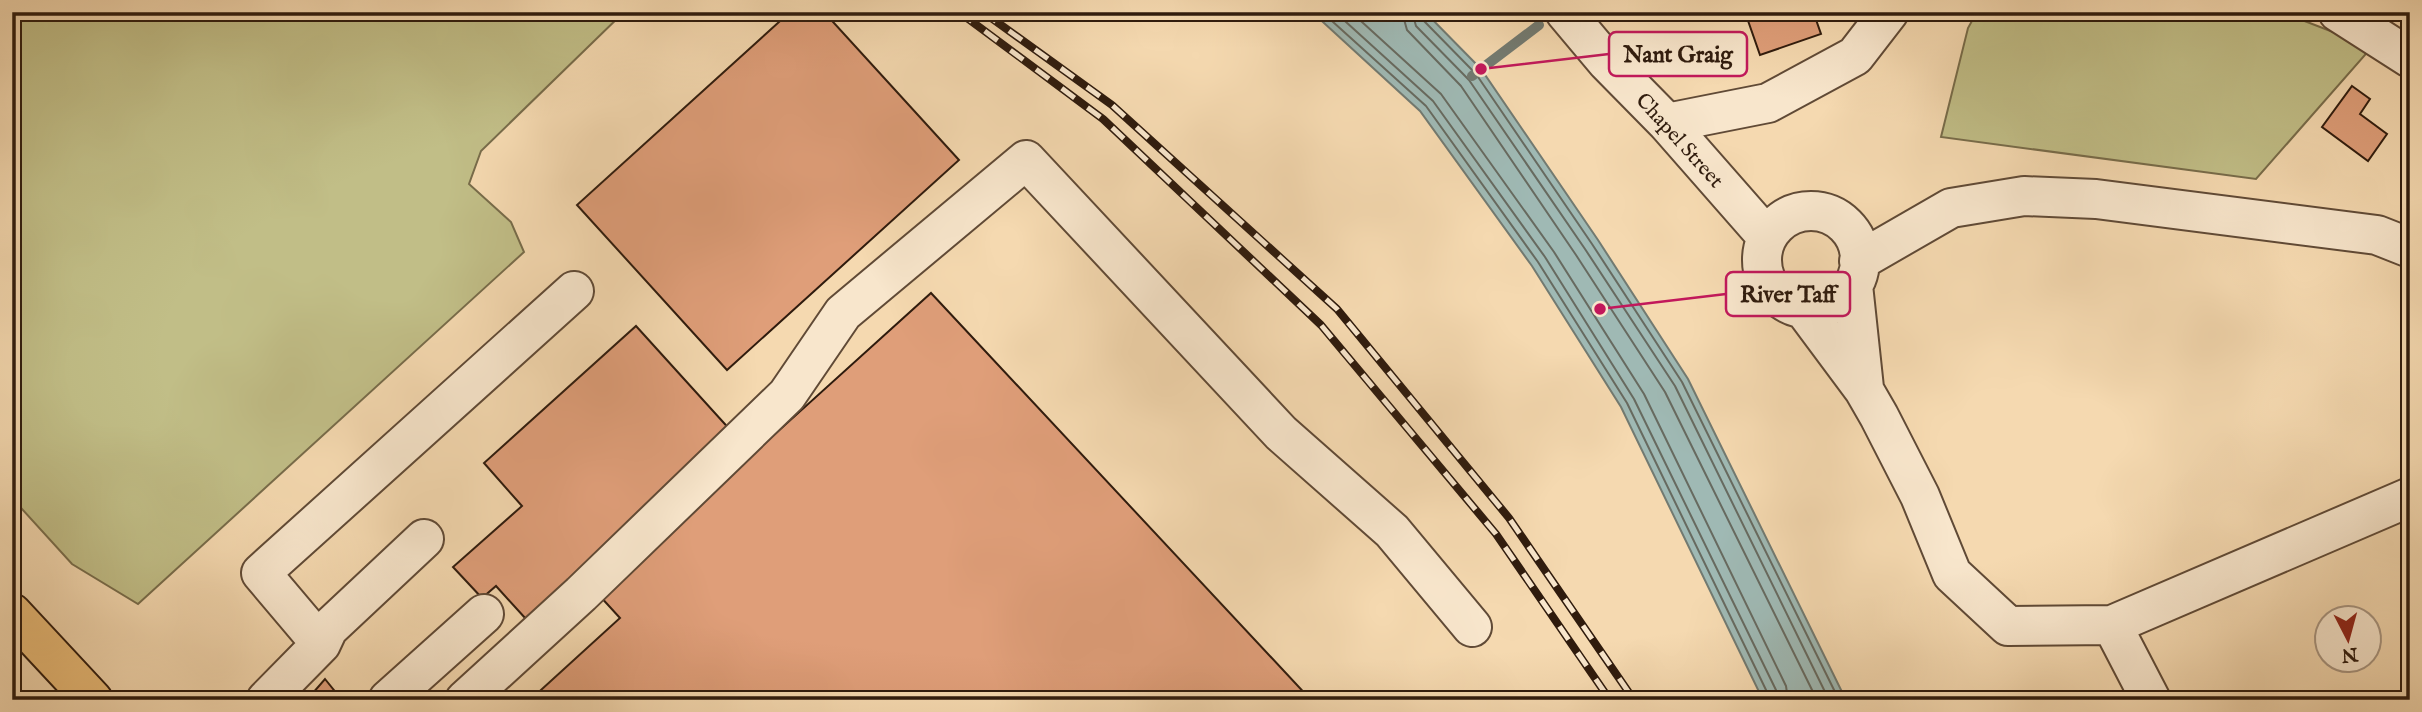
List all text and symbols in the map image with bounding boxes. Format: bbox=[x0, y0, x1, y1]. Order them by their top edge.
callout: Nant Graig bbox=[1609, 32, 1747, 76]
text: Nant Graig bbox=[1622, 41, 1734, 70]
street label: Chapel Street bbox=[1629, 88, 1729, 194]
callout: River Taff bbox=[1726, 272, 1850, 316]
text: River Taff bbox=[1740, 281, 1839, 310]
north arrow bbox=[2314, 604, 2384, 674]
text: N bbox=[2340, 641, 2360, 667]

